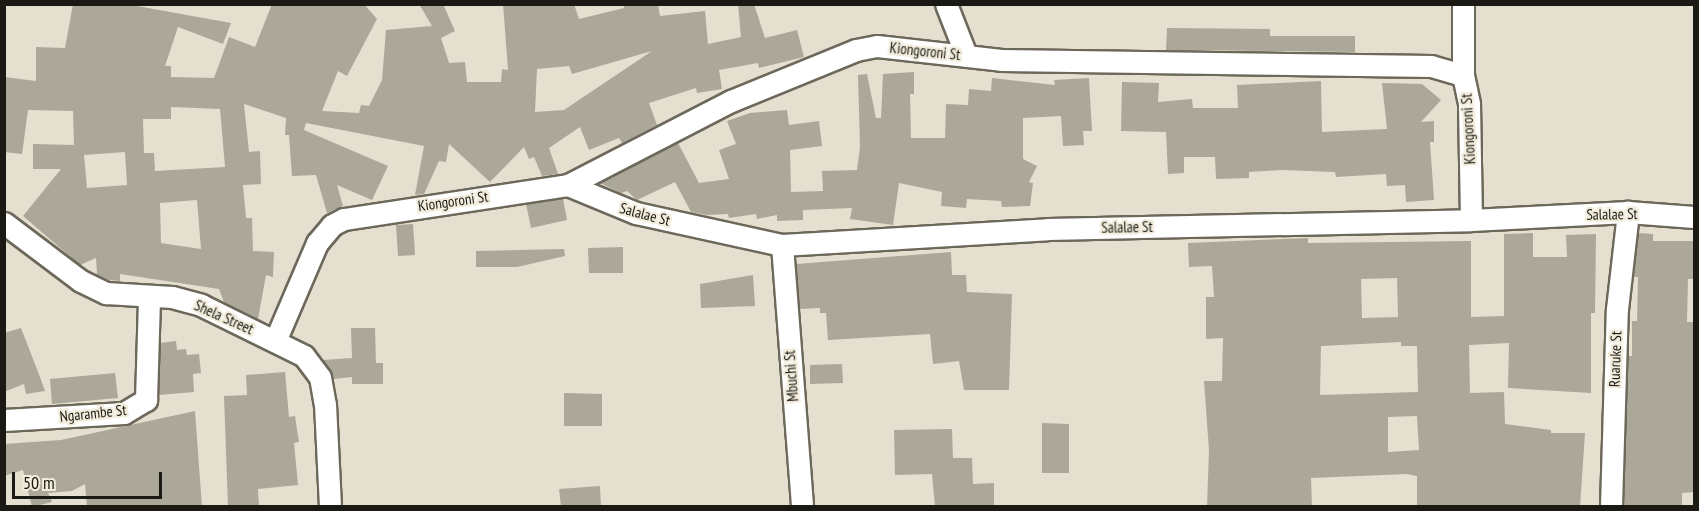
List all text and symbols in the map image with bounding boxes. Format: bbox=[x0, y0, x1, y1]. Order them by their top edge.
street label: Kiongoroni St bbox=[889, 38, 961, 64]
street label: Kiongoroni St bbox=[1457, 93, 1479, 165]
street label: Kiongoroni St bbox=[417, 187, 489, 215]
street label: Salalae St bbox=[618, 199, 672, 229]
street label: Salalae St bbox=[1586, 205, 1638, 223]
street label: Salalae St bbox=[1101, 218, 1153, 236]
street label: Shela Street bbox=[192, 296, 256, 338]
street label: Ruaruke St bbox=[1605, 331, 1625, 387]
street label: Mbuchi St bbox=[780, 350, 802, 402]
street label: Ngarambe St bbox=[59, 401, 127, 425]
scale bar bbox=[15, 460, 165, 498]
text: 50 m bbox=[23, 471, 55, 494]

